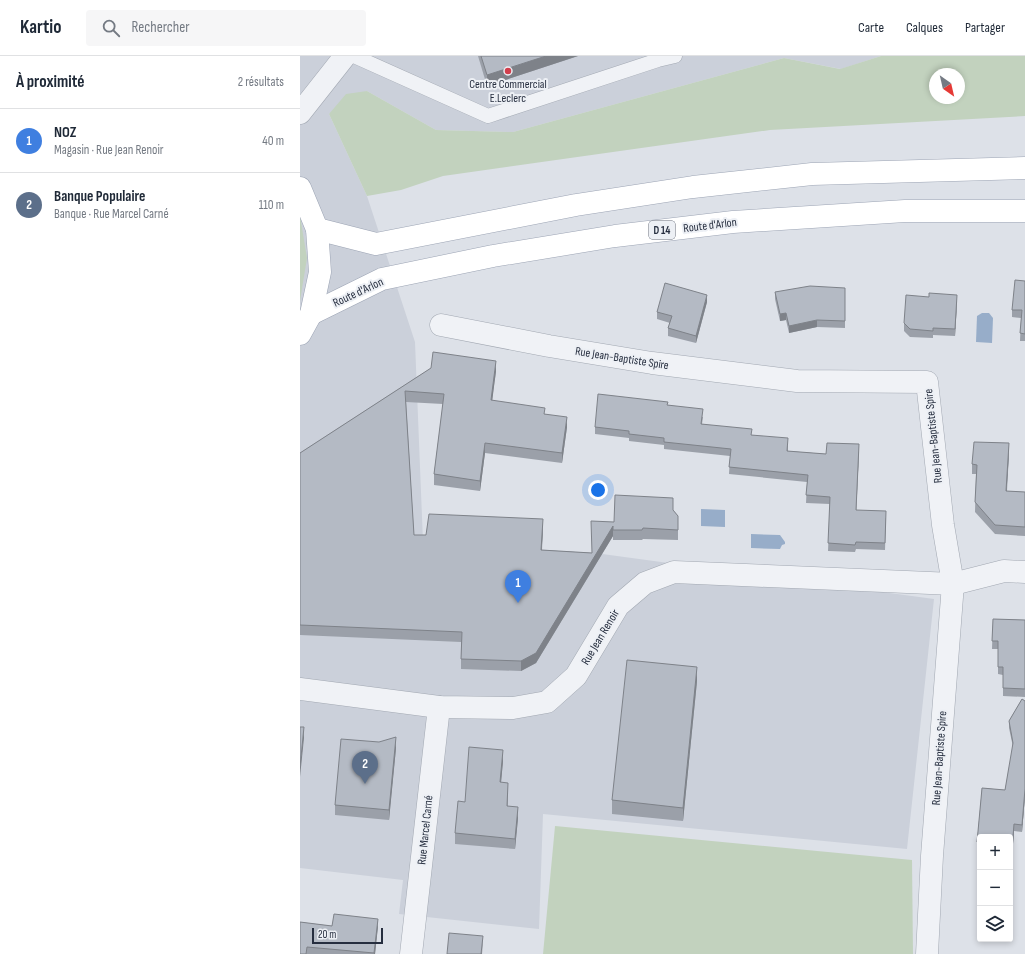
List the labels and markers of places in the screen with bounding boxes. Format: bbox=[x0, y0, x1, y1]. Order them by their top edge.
marker: Centre Commercial E.Leclerc bbox=[503, 66, 513, 76]
place label: Centre Commercial E.Leclerc bbox=[469, 77, 547, 106]
pin: 1 bbox=[505, 570, 531, 603]
pin: 2 bbox=[352, 751, 378, 784]

